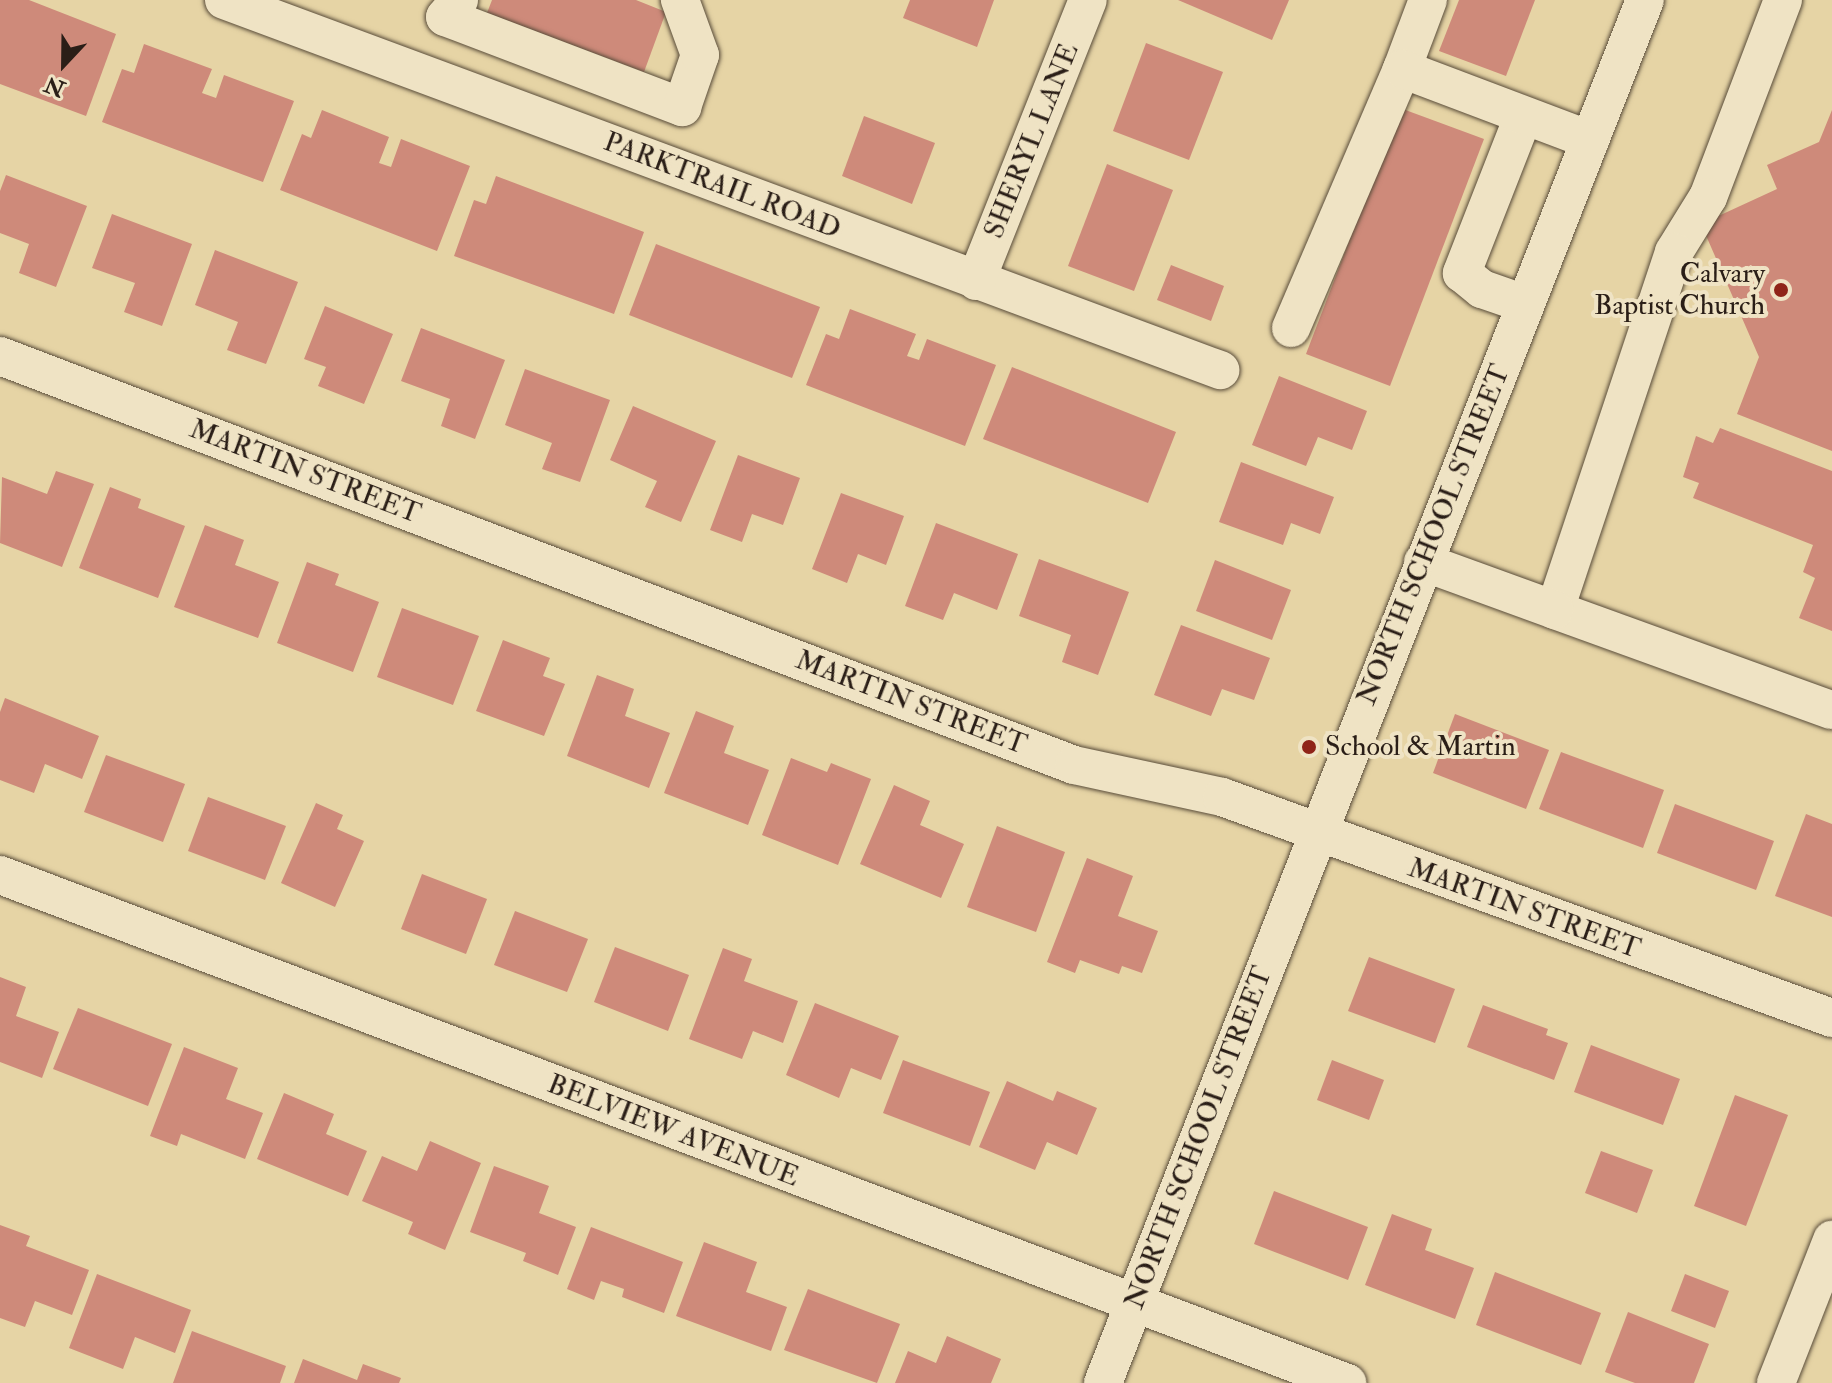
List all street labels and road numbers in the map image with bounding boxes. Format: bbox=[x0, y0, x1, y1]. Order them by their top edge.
street label: SHERYL LANE bbox=[978, 39, 1086, 243]
street label: PARKTRAIL ROAD bbox=[599, 125, 845, 247]
street label: NORTH SCHOOL STREET bbox=[1350, 360, 1518, 710]
street label: MARTIN STREET bbox=[185, 412, 425, 532]
street label: MARTIN STREET bbox=[791, 643, 1031, 763]
street label: MARTIN STREET bbox=[1403, 851, 1645, 967]
street label: NORTH SCHOOL STREET bbox=[1118, 962, 1280, 1314]
street label: BELVIEW AVENUE bbox=[543, 1068, 803, 1194]

